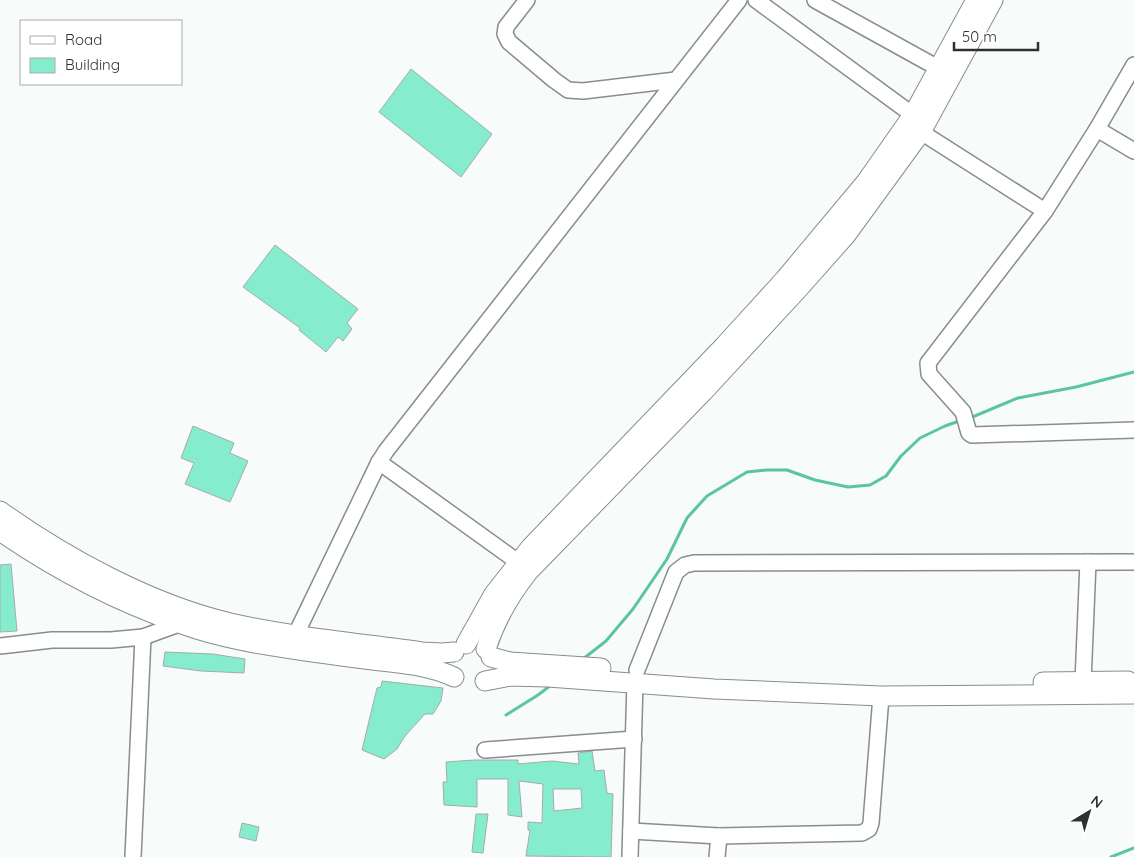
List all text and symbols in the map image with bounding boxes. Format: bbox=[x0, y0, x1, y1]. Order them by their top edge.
legend bbox=[20, 20, 182, 85]
scale bar bbox=[954, 20, 1038, 52]
text: 50 m bbox=[962, 27, 997, 46]
text: Road bbox=[65, 30, 102, 49]
text: Building bbox=[65, 55, 120, 74]
north arrow bbox=[1064, 787, 1114, 837]
text: N bbox=[1087, 791, 1107, 812]

